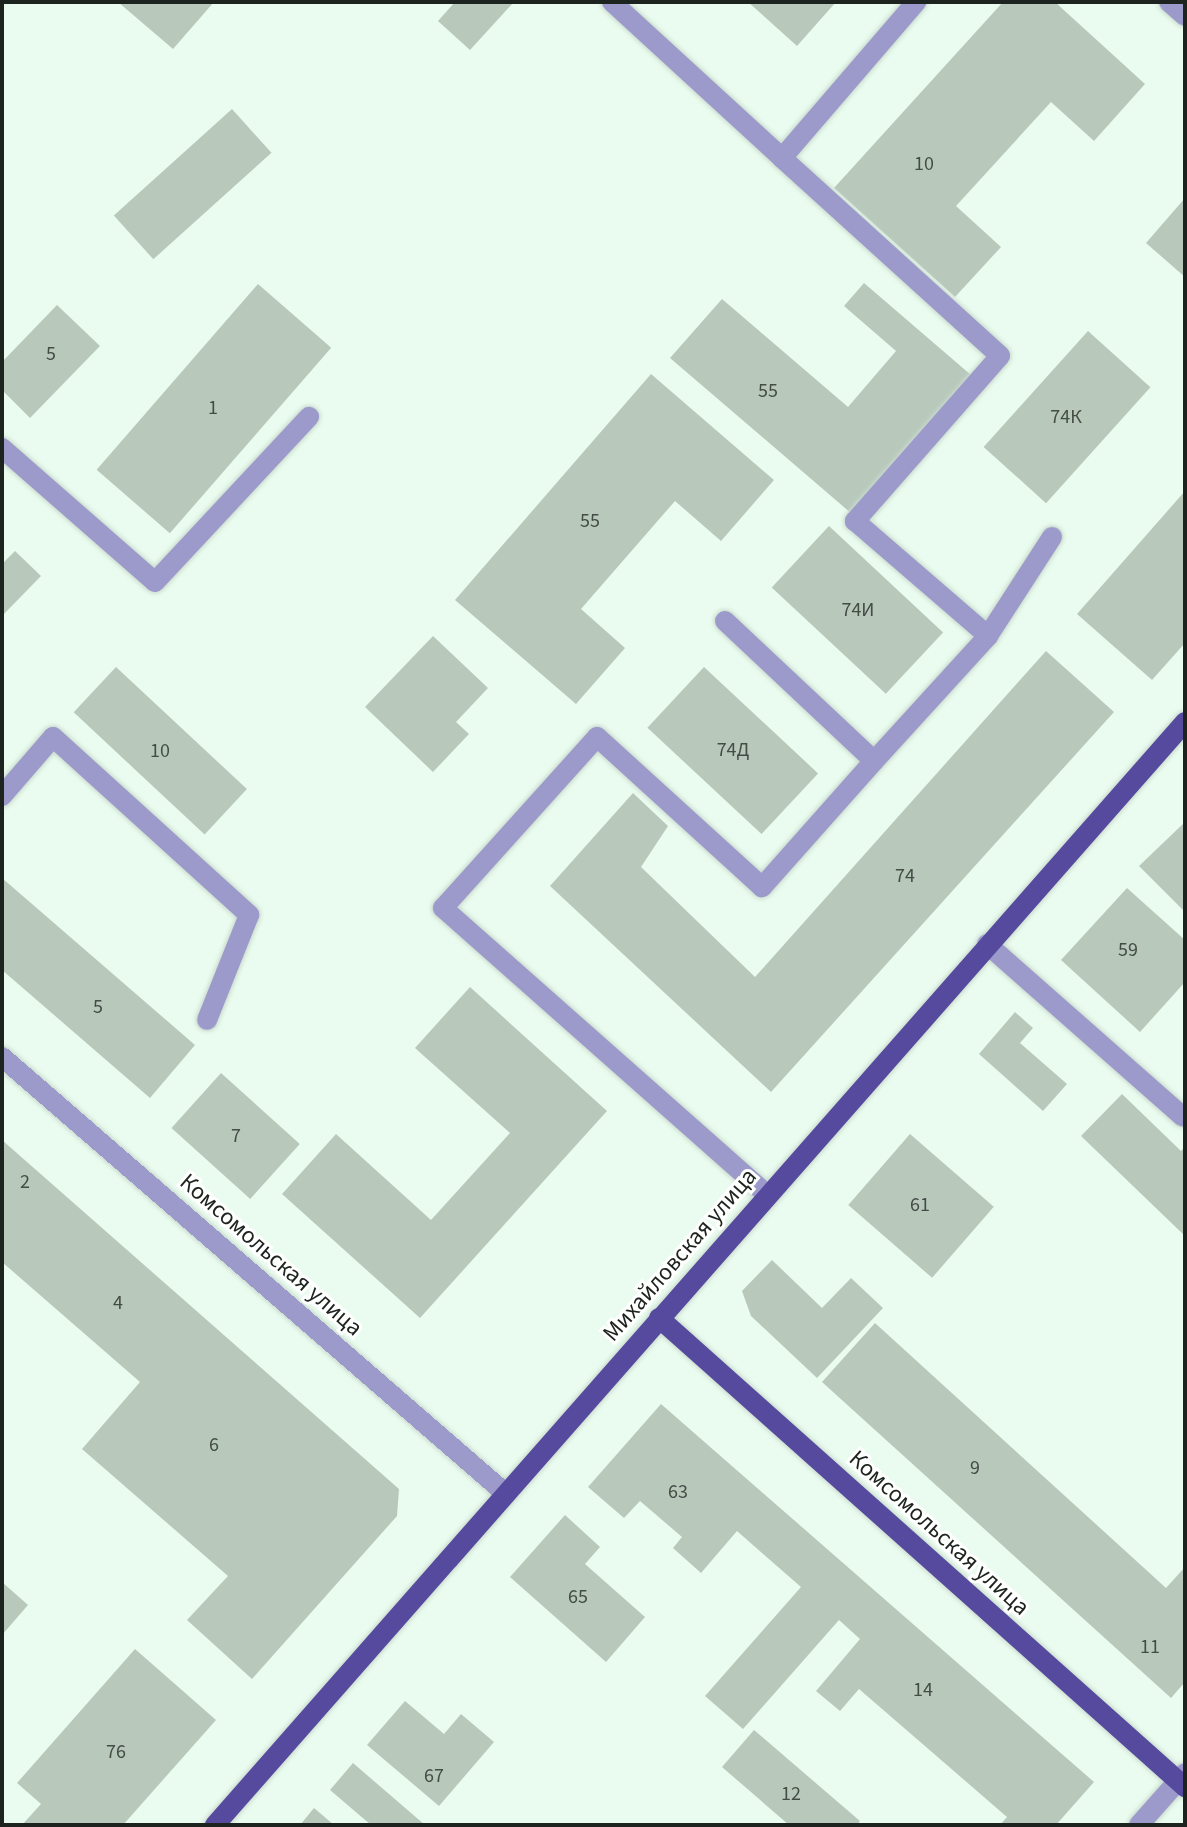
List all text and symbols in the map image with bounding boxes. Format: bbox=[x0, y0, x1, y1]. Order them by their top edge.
house number: 10 bbox=[914, 152, 934, 176]
house number: 5 bbox=[46, 342, 56, 366]
house number: 55 bbox=[758, 379, 778, 403]
house number: 1 bbox=[208, 396, 218, 420]
house number: 74К bbox=[1050, 405, 1082, 429]
house number: 55 bbox=[580, 509, 600, 533]
house number: 74И bbox=[841, 598, 875, 622]
house number: 74Д bbox=[717, 738, 749, 762]
house number: 10 bbox=[150, 739, 170, 763]
house number: 74 bbox=[895, 864, 915, 888]
house number: 59 bbox=[1118, 938, 1138, 962]
house number: 5 bbox=[93, 995, 103, 1019]
house number: 7 bbox=[231, 1124, 241, 1148]
street label: Михайловская улица bbox=[597, 1163, 763, 1347]
street label: Комсомольская улица bbox=[174, 1168, 368, 1342]
house number: 2 bbox=[20, 1170, 30, 1194]
house number: 61 bbox=[910, 1193, 930, 1217]
house number: 4 bbox=[113, 1291, 123, 1315]
house number: 6 bbox=[209, 1433, 219, 1457]
street label: Комсомольская улица bbox=[843, 1444, 1035, 1622]
house number: 9 bbox=[970, 1456, 980, 1480]
house number: 63 bbox=[668, 1480, 688, 1504]
house number: 65 bbox=[568, 1585, 588, 1609]
house number: 11 bbox=[1140, 1635, 1160, 1659]
house number: 14 bbox=[913, 1678, 933, 1702]
house number: 76 bbox=[106, 1740, 126, 1764]
house number: 67 bbox=[424, 1764, 444, 1788]
house number: 12 bbox=[781, 1782, 801, 1806]

